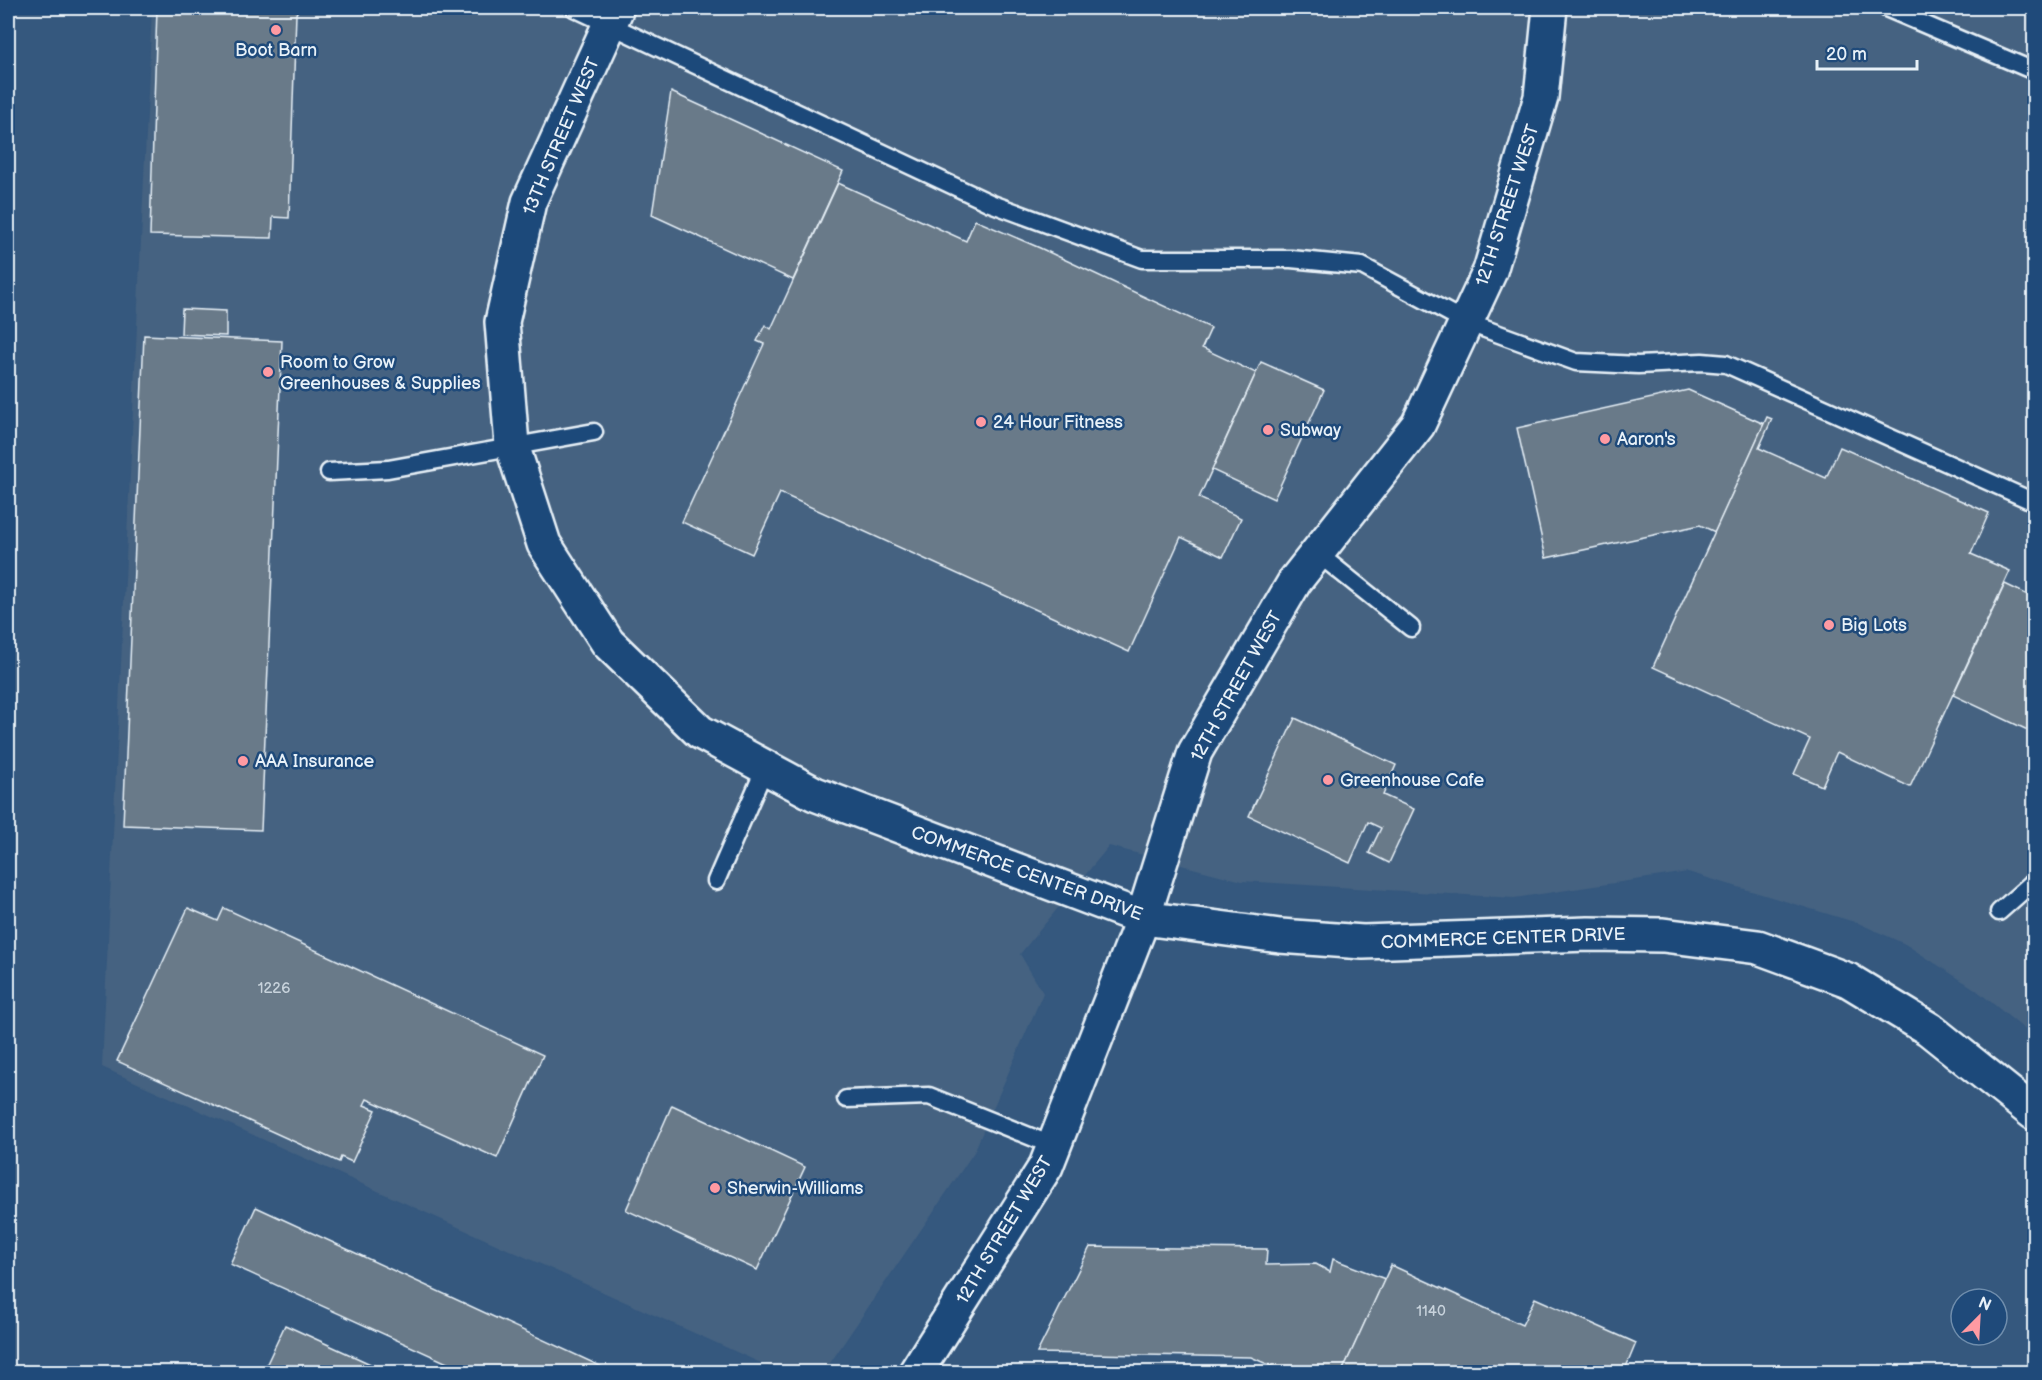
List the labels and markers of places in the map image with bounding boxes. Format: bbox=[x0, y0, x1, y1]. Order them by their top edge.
marker: Boot Barn bbox=[269, 23, 283, 37]
place label: Boot Barn bbox=[235, 40, 317, 61]
place label: Room to Grow Greenhouses & Supplies bbox=[280, 352, 481, 394]
marker: Room to Grow Greenhouses & Supplies bbox=[261, 365, 275, 379]
place label: 24 Hour Fitness bbox=[993, 412, 1123, 433]
marker: 24 Hour Fitness bbox=[974, 415, 988, 429]
place label: Subway bbox=[1280, 420, 1342, 441]
marker: Subway bbox=[1261, 423, 1275, 437]
place label: Aaron's bbox=[1617, 429, 1676, 450]
marker: Aaron's bbox=[1598, 432, 1612, 446]
place label: Big Lots bbox=[1841, 615, 1907, 636]
marker: Big Lots bbox=[1822, 618, 1836, 632]
place label: AAA Insurance bbox=[255, 751, 375, 772]
marker: AAA Insurance bbox=[236, 754, 250, 768]
place label: Greenhouse Cafe bbox=[1340, 770, 1484, 791]
marker: Greenhouse Cafe bbox=[1321, 773, 1335, 787]
place label: Sherwin-Williams bbox=[727, 1178, 864, 1199]
marker: Sherwin-Williams bbox=[708, 1181, 722, 1195]

